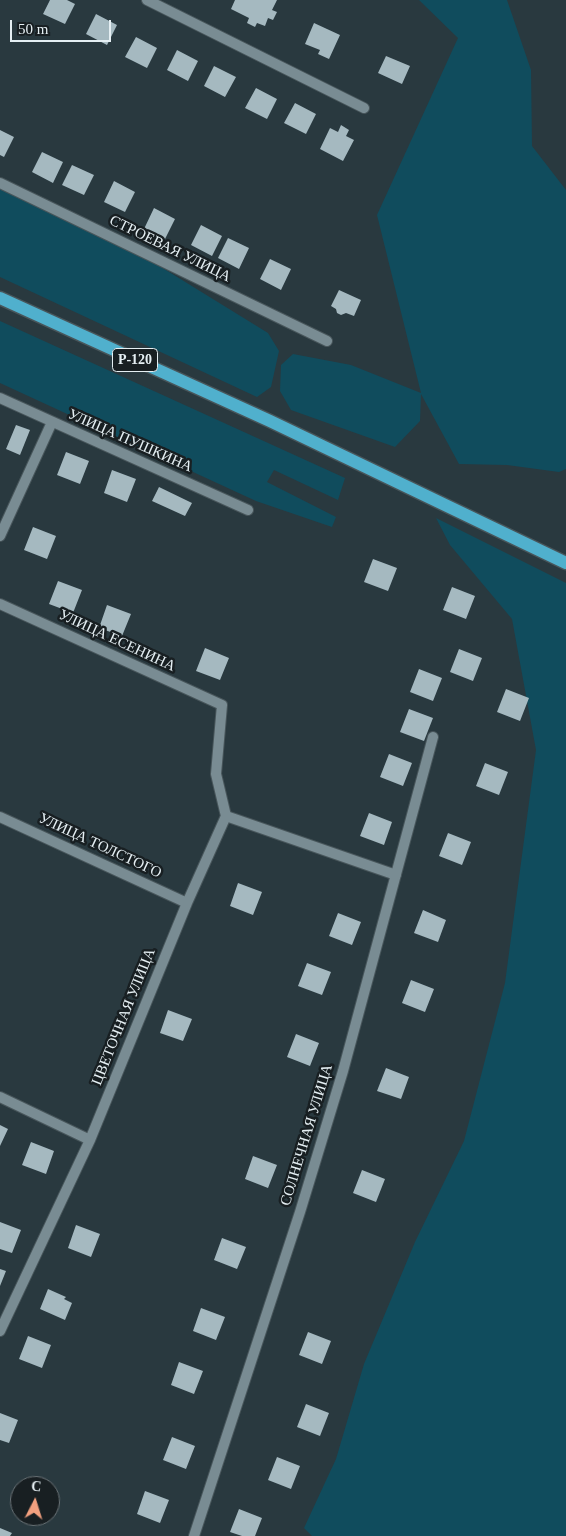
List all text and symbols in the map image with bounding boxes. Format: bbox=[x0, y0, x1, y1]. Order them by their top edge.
scale bar bbox=[12, 10, 114, 42]
text: 50 m bbox=[18, 21, 48, 37]
street label: СТРОЕВАЯ УЛИЦА bbox=[106, 212, 234, 286]
road number: Р-120 bbox=[112, 348, 158, 372]
street label: УЛИЦА ПУШКИНА bbox=[65, 405, 195, 477]
street label: УЛИЦА ЕСЕНИНА bbox=[56, 606, 178, 676]
street label: УЛИЦА ТОЛСТОГО bbox=[36, 810, 164, 882]
street label: ЦВЕТОЧНАЯ УЛИЦА bbox=[88, 946, 160, 1088]
street label: СОЛНЕЧНАЯ УЛИЦА bbox=[277, 1062, 337, 1208]
north arrow bbox=[10, 1476, 60, 1526]
text: С bbox=[31, 1479, 42, 1494]

